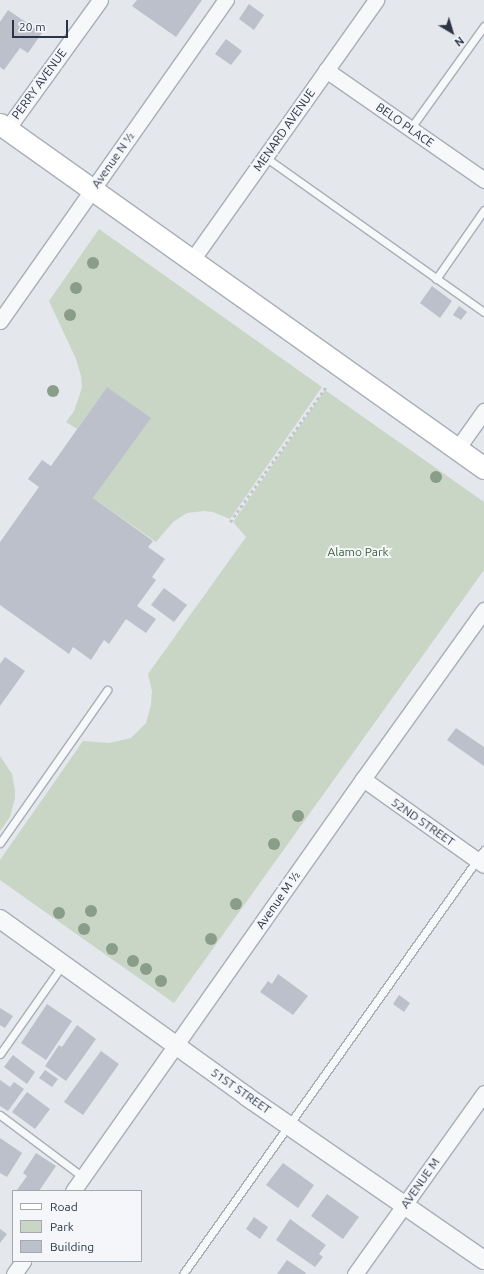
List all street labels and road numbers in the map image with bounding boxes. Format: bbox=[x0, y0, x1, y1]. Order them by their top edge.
street label: PERRY AVENUE bbox=[9, 46, 69, 122]
street label: MENARD AVENUE bbox=[250, 86, 318, 174]
street label: BELO PLACE bbox=[373, 100, 437, 150]
street label: Avenue N ½ bbox=[88, 129, 138, 191]
street label: 52ND STREET bbox=[389, 795, 457, 849]
street label: Avenue M ½ bbox=[253, 868, 303, 932]
street label: 51ST STREET bbox=[208, 1065, 274, 1117]
street label: AVENUE M bbox=[397, 1155, 443, 1211]

